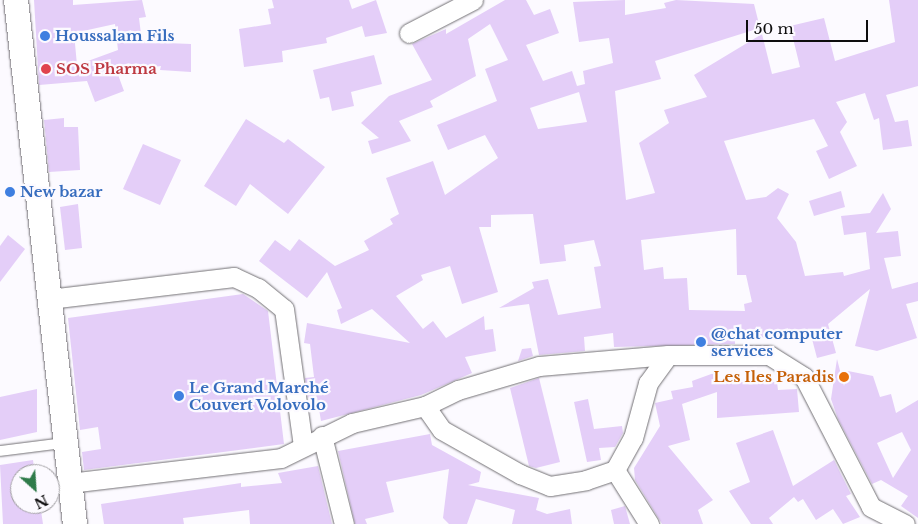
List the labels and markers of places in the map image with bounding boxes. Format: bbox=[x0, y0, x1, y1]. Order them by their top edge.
place label: Houssalam Fils bbox=[55, 27, 175, 45]
marker: Houssalam Fils bbox=[39, 30, 51, 42]
place label: SOS Pharma bbox=[56, 60, 157, 78]
marker: SOS Pharma bbox=[40, 63, 52, 75]
place label: New bazar bbox=[20, 183, 103, 201]
marker: New bazar bbox=[4, 186, 16, 198]
place label: @chat computer services bbox=[711, 324, 842, 359]
marker: @chat computer services bbox=[695, 336, 707, 348]
place label: Les Iles Paradis bbox=[713, 368, 834, 386]
marker: Les Iles Paradis bbox=[838, 371, 850, 383]
place label: Le Grand Marché Couvert Volovolo bbox=[189, 378, 329, 413]
marker: Le Grand Marché Couvert Volovolo bbox=[173, 390, 185, 402]

